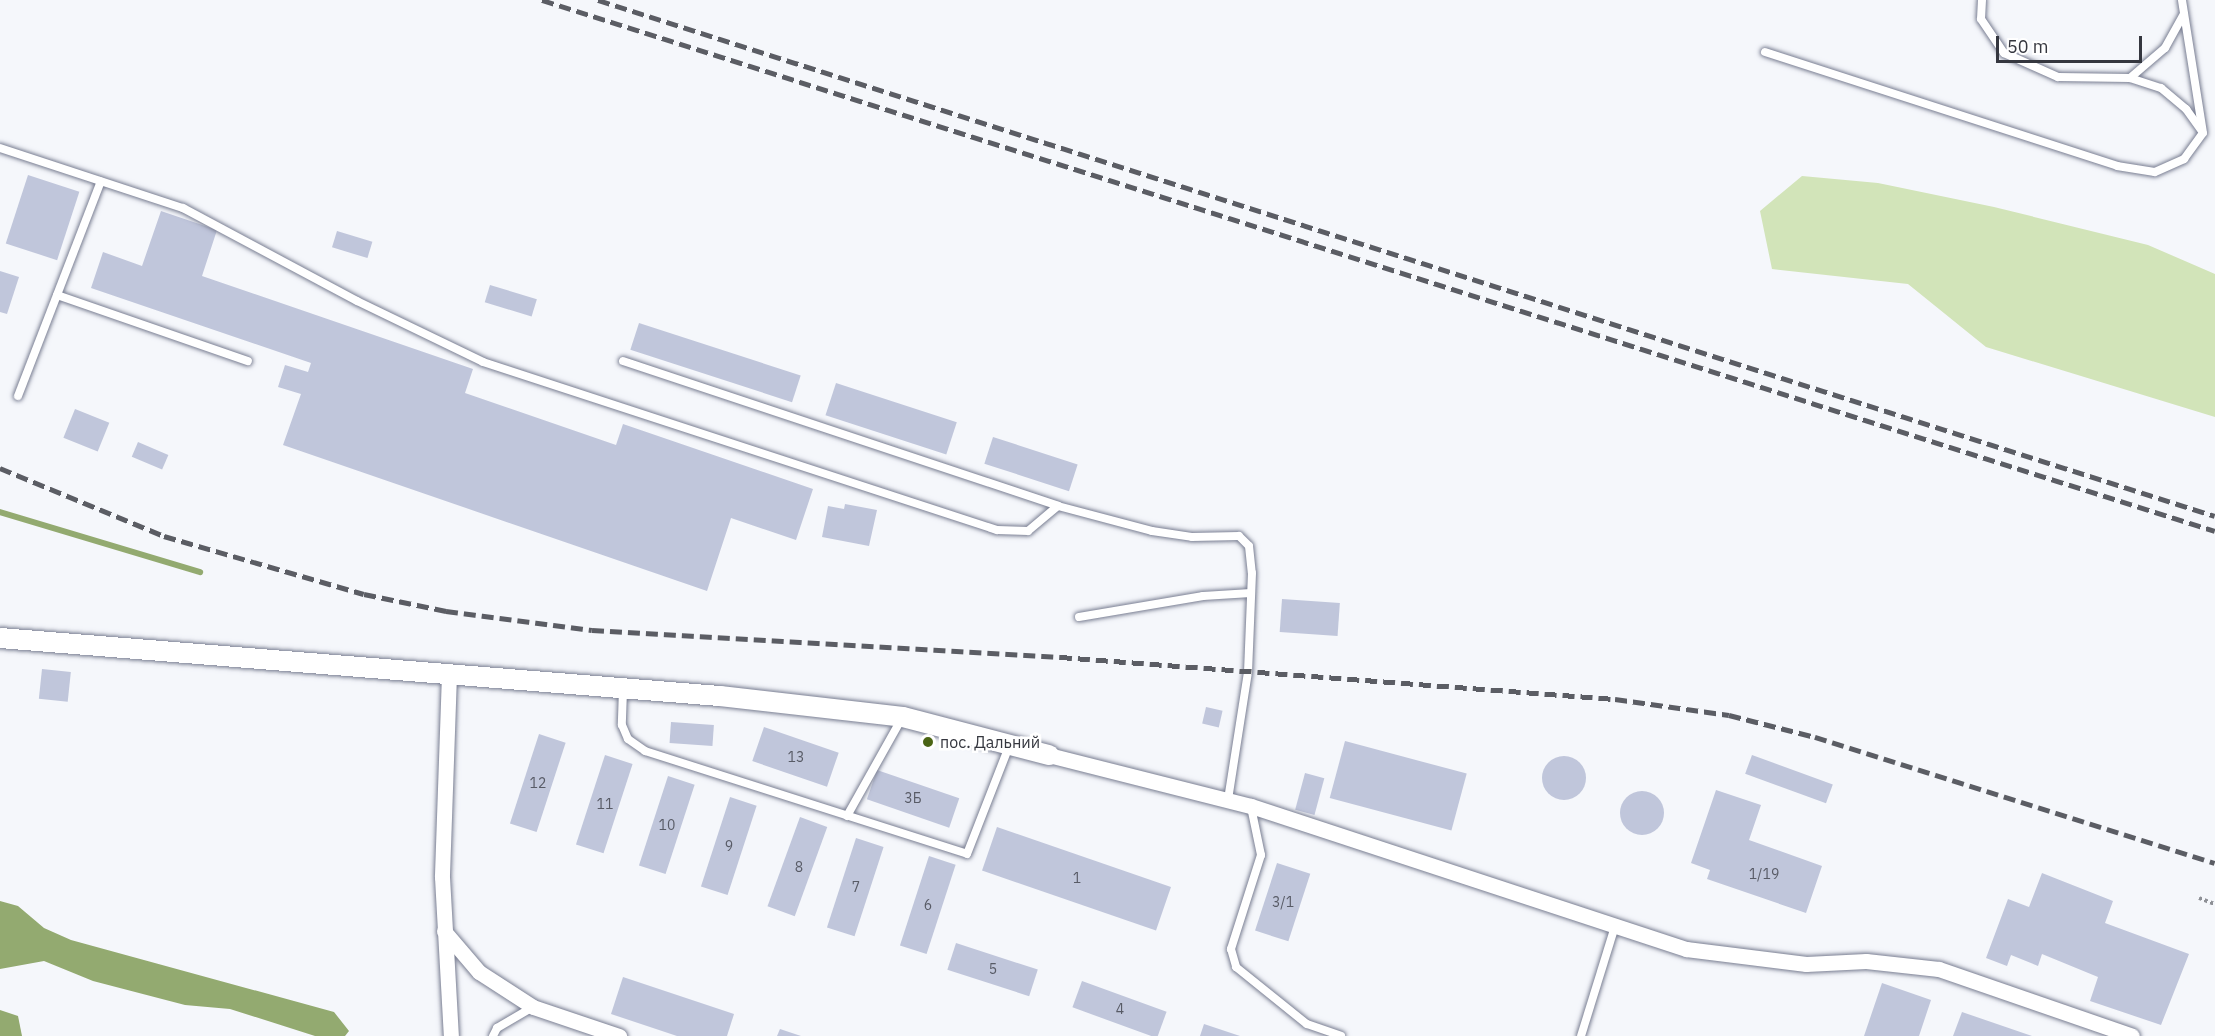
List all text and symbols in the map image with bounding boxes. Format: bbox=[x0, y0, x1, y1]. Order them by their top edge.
scale bar bbox=[1999, 24, 2144, 62]
text: 50 m bbox=[2007, 35, 2049, 58]
place label: пос. Дальний bbox=[940, 732, 1040, 752]
marker: пос. Дальний bbox=[921, 735, 935, 749]
house number: 13 bbox=[788, 749, 804, 765]
house number: 12 bbox=[530, 775, 546, 791]
house number: 3Б bbox=[904, 790, 922, 806]
house number: 11 bbox=[597, 796, 613, 812]
house number: 10 bbox=[659, 817, 675, 833]
house number: 9 bbox=[725, 838, 733, 854]
house number: 8 bbox=[795, 859, 803, 875]
house number: 1/19 bbox=[1749, 866, 1779, 882]
house number: 1 bbox=[1073, 870, 1081, 886]
house number: 7 bbox=[852, 879, 860, 895]
house number: 3/1 bbox=[1272, 894, 1294, 910]
house number: 6 bbox=[924, 897, 932, 913]
house number: 5 bbox=[989, 961, 997, 977]
house number: 4 bbox=[1116, 1001, 1124, 1017]

